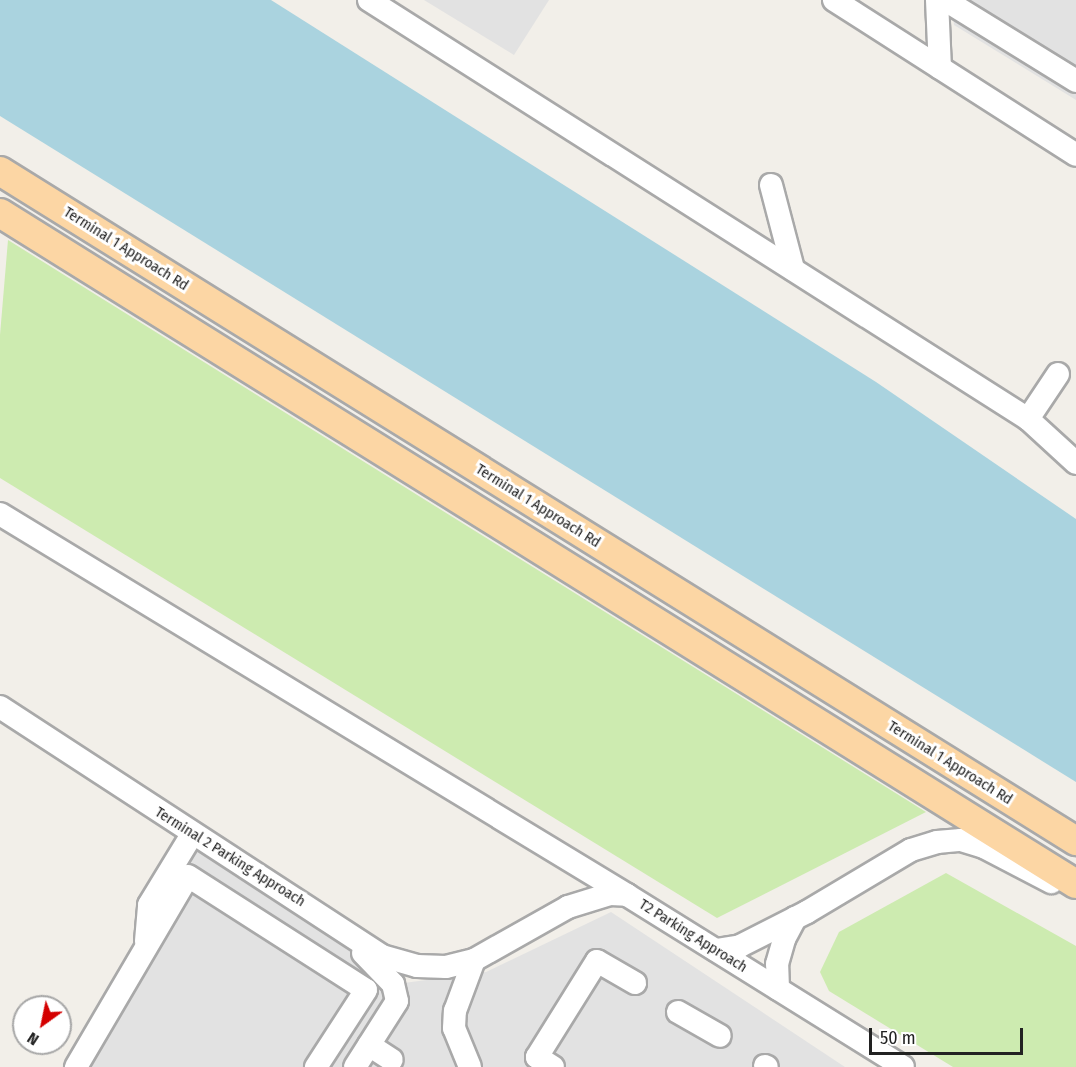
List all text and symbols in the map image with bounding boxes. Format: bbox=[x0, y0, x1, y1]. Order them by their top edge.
street label: Terminal 1 Approach Rd bbox=[60, 203, 192, 295]
street label: Terminal 1 Approach Rd bbox=[472, 460, 604, 552]
street label: Terminal 1 Approach Rd bbox=[884, 717, 1016, 809]
street label: Terminal 2 Parking Approach bbox=[152, 803, 308, 911]
street label: T2 Parking Approach bbox=[636, 895, 750, 977]
north arrow bbox=[12, 995, 72, 1055]
scale bar bbox=[872, 1016, 1026, 1054]
text: 50 m bbox=[880, 1027, 916, 1049]
text: N bbox=[24, 1028, 42, 1049]

